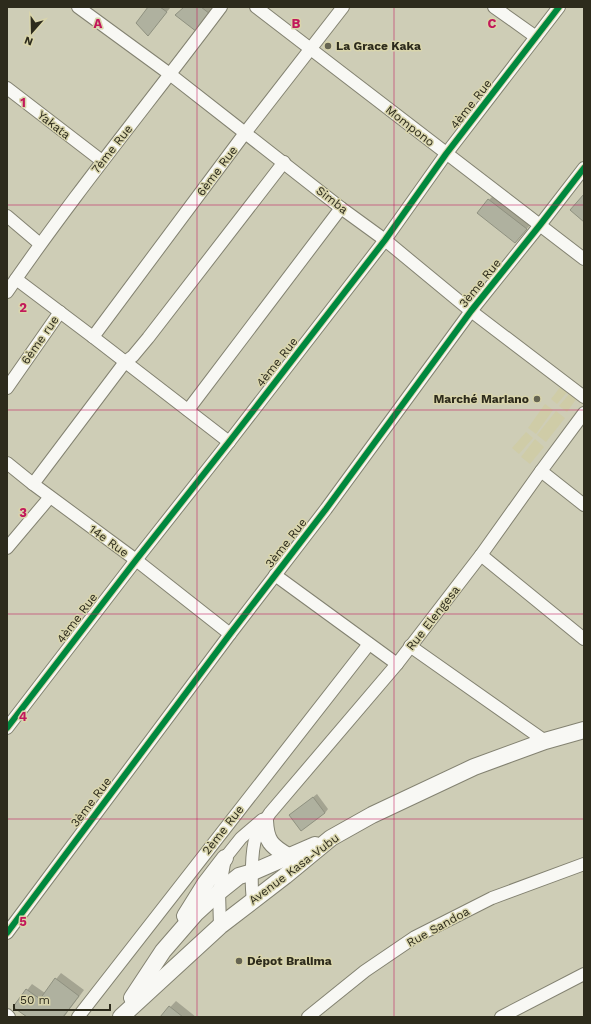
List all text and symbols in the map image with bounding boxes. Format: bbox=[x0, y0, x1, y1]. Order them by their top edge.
north arrow bbox=[12, 12, 52, 52]
text: A bbox=[94, 16, 103, 31]
text: B bbox=[292, 16, 301, 31]
text: C bbox=[488, 16, 497, 31]
text: N bbox=[23, 33, 35, 48]
place label: La Grace Kaka bbox=[336, 39, 421, 53]
marker: La Grace Kaka bbox=[323, 41, 333, 51]
street label: 4ème Rue bbox=[447, 76, 495, 132]
text: 1 bbox=[20, 95, 26, 110]
street label: Mompono bbox=[383, 103, 437, 149]
street label: Yakata bbox=[35, 108, 73, 142]
street label: 7ème Rue bbox=[89, 122, 135, 176]
street label: 6ème Rue bbox=[194, 143, 240, 199]
street label: Simba bbox=[313, 183, 351, 217]
street label: 3ème Rue bbox=[456, 256, 504, 310]
text: 2 bbox=[19, 300, 27, 315]
street label: 6ème rue bbox=[18, 313, 62, 367]
street label: 4ème Rue bbox=[253, 334, 301, 390]
place label: Marché Mariano bbox=[433, 392, 529, 406]
marker: Marché Mariano bbox=[532, 394, 542, 404]
text: 3 bbox=[19, 505, 27, 520]
street label: 3ème Rue bbox=[262, 516, 310, 570]
street label: 14e Rue bbox=[87, 522, 131, 560]
street label: Rue Elengesa bbox=[403, 583, 463, 653]
street label: 4ème Rue bbox=[54, 590, 100, 646]
text: 4 bbox=[19, 709, 28, 724]
street label: 3ème Rue bbox=[68, 774, 114, 830]
street label: 2ème Rue bbox=[199, 803, 247, 857]
street label: Avenue Kasa-Vubu bbox=[246, 831, 342, 907]
street label: Rue Sandoa bbox=[404, 904, 472, 950]
text: 5 bbox=[19, 914, 27, 929]
place label: Dépot Bralima bbox=[247, 954, 332, 968]
marker: Dépot Bralima bbox=[234, 956, 244, 966]
scale bar bbox=[14, 986, 110, 1012]
text: 50 m bbox=[20, 993, 50, 1007]

